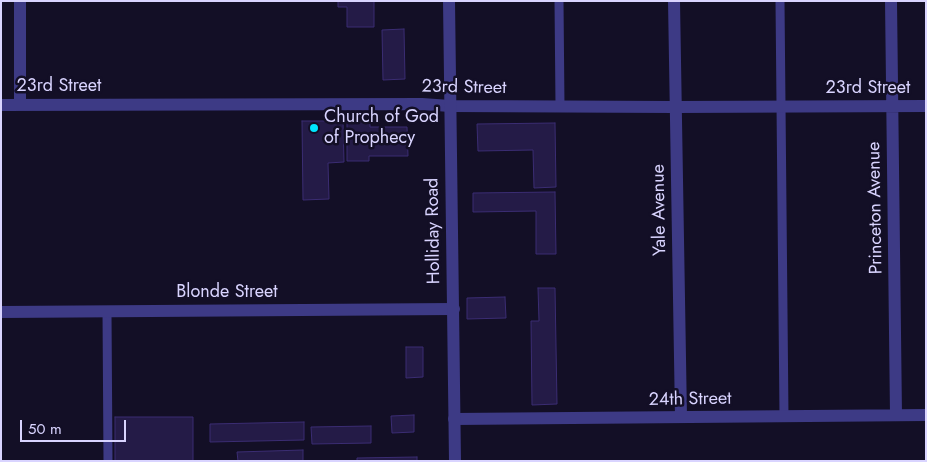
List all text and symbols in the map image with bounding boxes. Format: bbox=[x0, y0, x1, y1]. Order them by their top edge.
street label: 23rd Street bbox=[17, 76, 101, 98]
street label: 23rd Street bbox=[421, 76, 507, 100]
street label: 23rd Street bbox=[826, 78, 910, 100]
place label: Church of God of Prophecy bbox=[324, 107, 439, 150]
marker: Church of God of Prophecy bbox=[308, 122, 320, 134]
street label: Princeton Avenue bbox=[864, 141, 888, 275]
street label: Yale Avenue bbox=[648, 164, 672, 256]
street label: Holliday Road bbox=[422, 178, 446, 284]
street label: Blonde Street bbox=[176, 282, 278, 304]
street label: 24th Street bbox=[648, 388, 732, 412]
scale bar bbox=[22, 410, 129, 442]
text: 50 m bbox=[28, 418, 62, 440]

